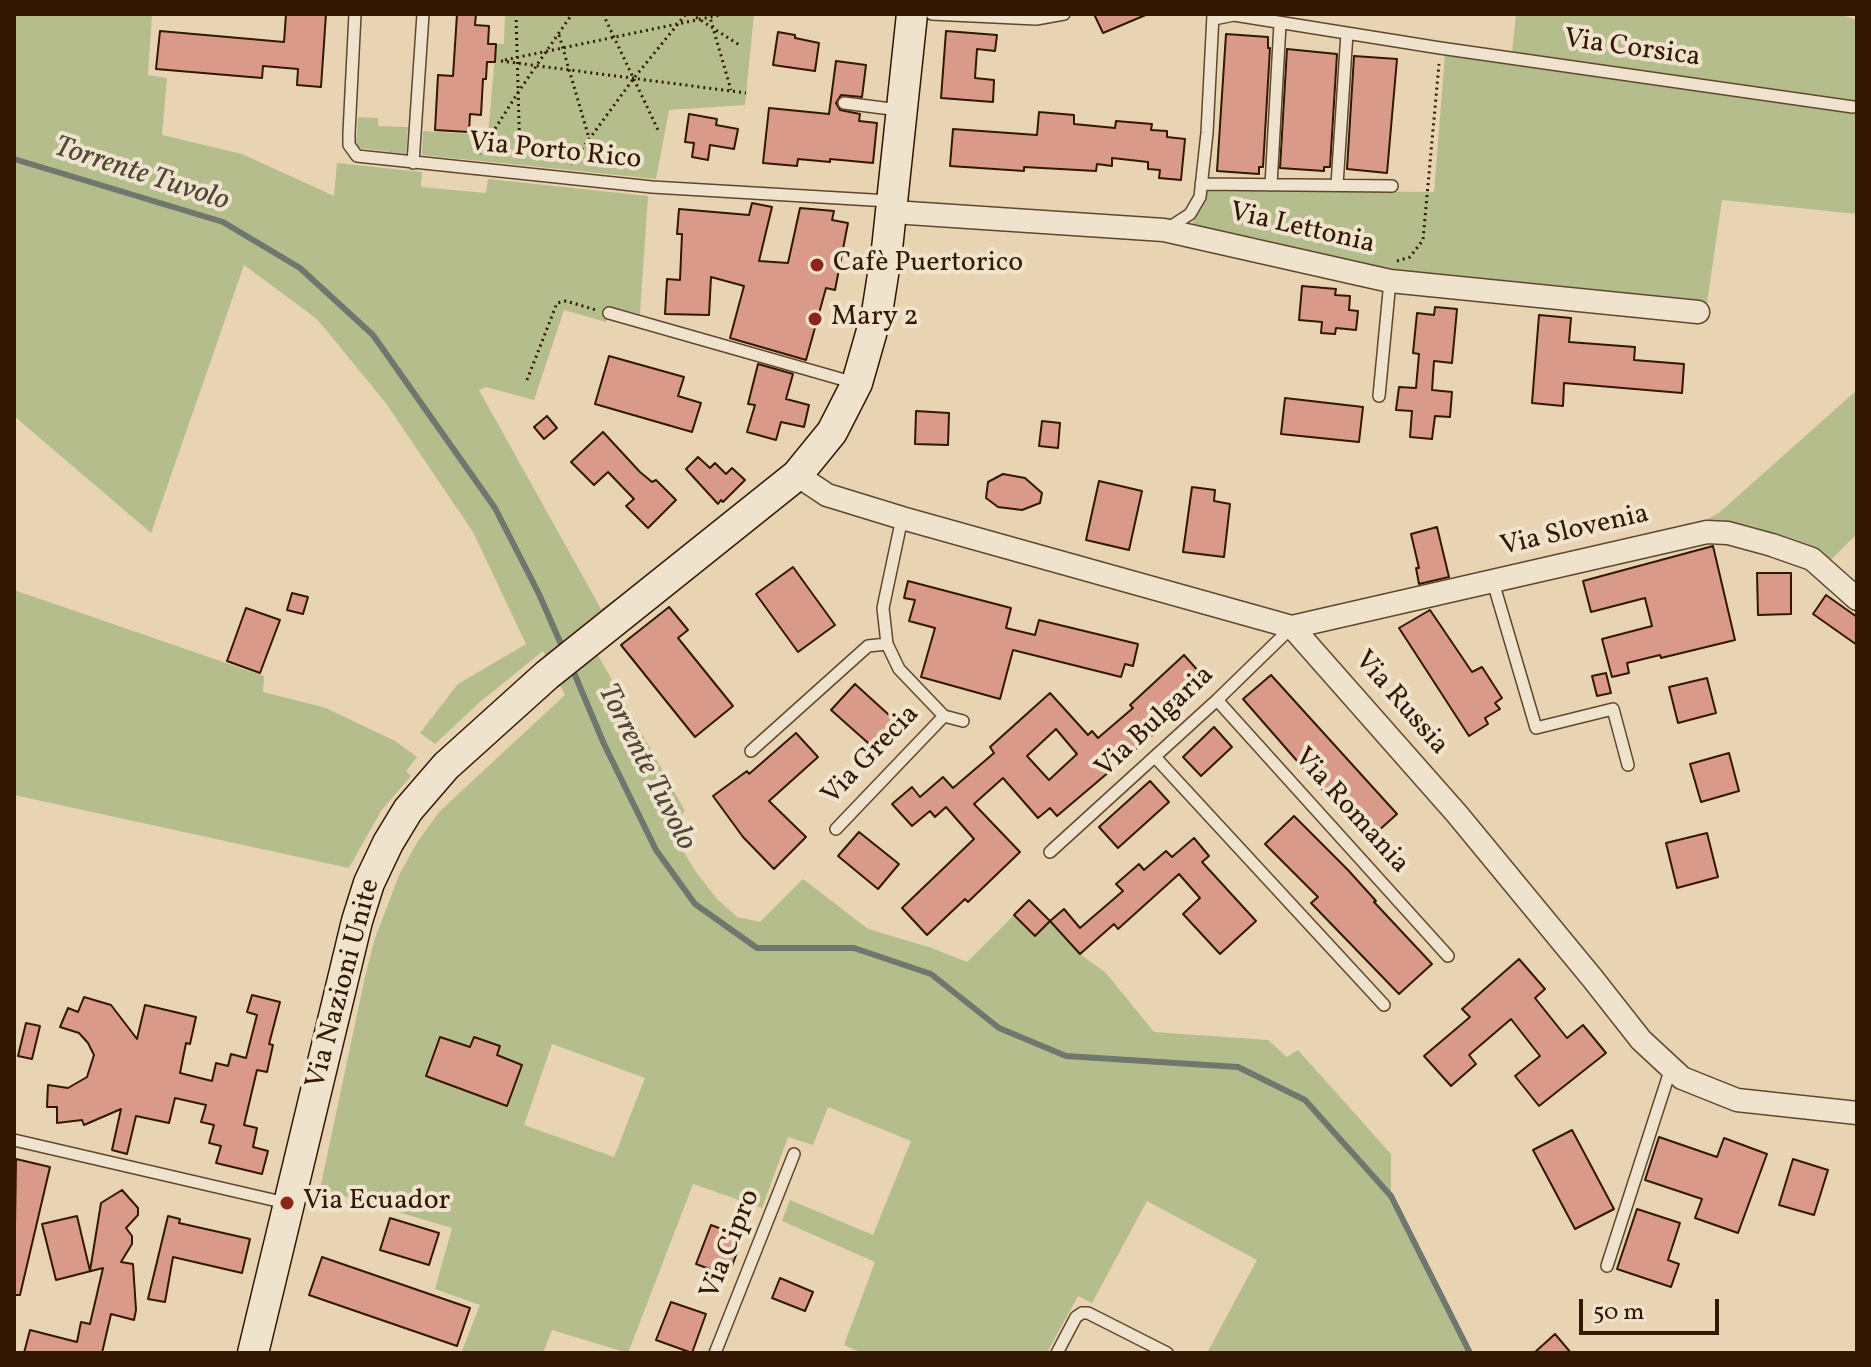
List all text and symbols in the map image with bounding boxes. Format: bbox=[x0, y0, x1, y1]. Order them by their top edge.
street label: Via Corsica bbox=[1562, 24, 1702, 76]
street label: Via Porto Rico bbox=[467, 127, 643, 179]
water label: Torrente Tuvolo bbox=[49, 131, 233, 221]
street label: Via Lettonia bbox=[1226, 197, 1378, 263]
place label: Cafè Puertorico bbox=[833, 248, 1023, 282]
marker: Cafè Puertorico bbox=[808, 256, 826, 274]
place label: Mary 2 bbox=[831, 302, 919, 336]
marker: Mary 2 bbox=[806, 310, 824, 328]
street label: Via Slovenia bbox=[1498, 499, 1652, 565]
street label: Via Russia bbox=[1346, 645, 1454, 763]
street label: Via Bulgaria bbox=[1090, 660, 1222, 786]
water label: Torrente Tuvolo bbox=[588, 679, 702, 857]
street label: Via Grecia bbox=[816, 699, 928, 813]
street label: Via Romania bbox=[1285, 742, 1415, 882]
street label: Via Nazioni Unite bbox=[301, 876, 389, 1092]
street label: Via Cipro bbox=[695, 1185, 769, 1305]
place label: Via Ecuador bbox=[303, 1186, 450, 1220]
marker: Via Ecuador bbox=[278, 1194, 296, 1212]
scale bar bbox=[1583, 1283, 1723, 1333]
text: 50 m bbox=[1593, 1296, 1645, 1330]

